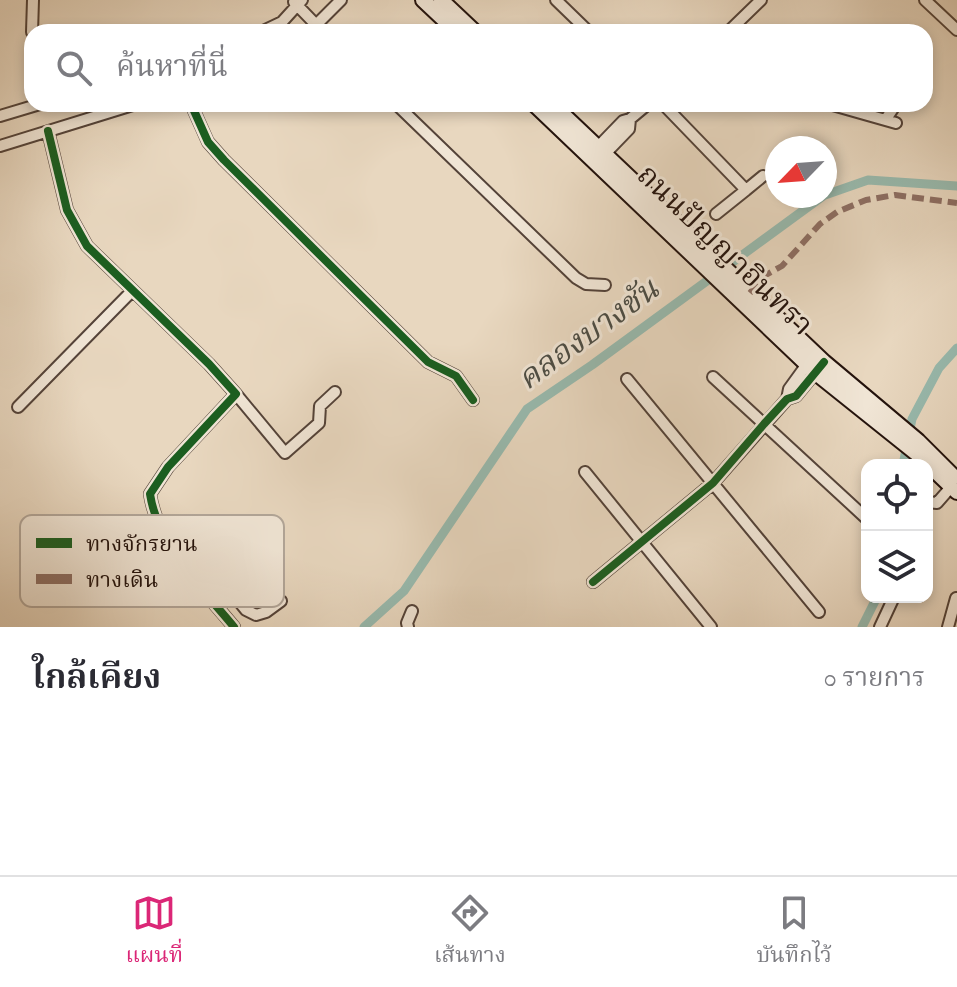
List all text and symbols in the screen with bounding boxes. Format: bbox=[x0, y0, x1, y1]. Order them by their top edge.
search box bbox=[24, 24, 933, 112]
icon: search bbox=[52, 46, 96, 90]
text: ค้นหาที่นี่ bbox=[116, 48, 228, 85]
north arrow bbox=[765, 136, 837, 208]
street label: ถนนปัญญาอินทรา bbox=[629, 157, 821, 343]
water label: คลองบางชัน bbox=[509, 269, 667, 399]
map controls bbox=[861, 459, 933, 603]
button: locate bbox=[861, 459, 933, 531]
legend bbox=[20, 515, 284, 607]
text: ทางจักรยาน bbox=[86, 530, 198, 558]
button: layers bbox=[861, 531, 933, 603]
text: ทางเดิน bbox=[86, 566, 158, 594]
text: ใกล้เคียง bbox=[32, 656, 161, 699]
text: 0 รายการ bbox=[823, 662, 925, 694]
tab: แผนที่ bbox=[125, 891, 183, 974]
tab: เส้นทาง bbox=[434, 891, 506, 974]
tab: บันทึกไว้ bbox=[757, 891, 832, 974]

